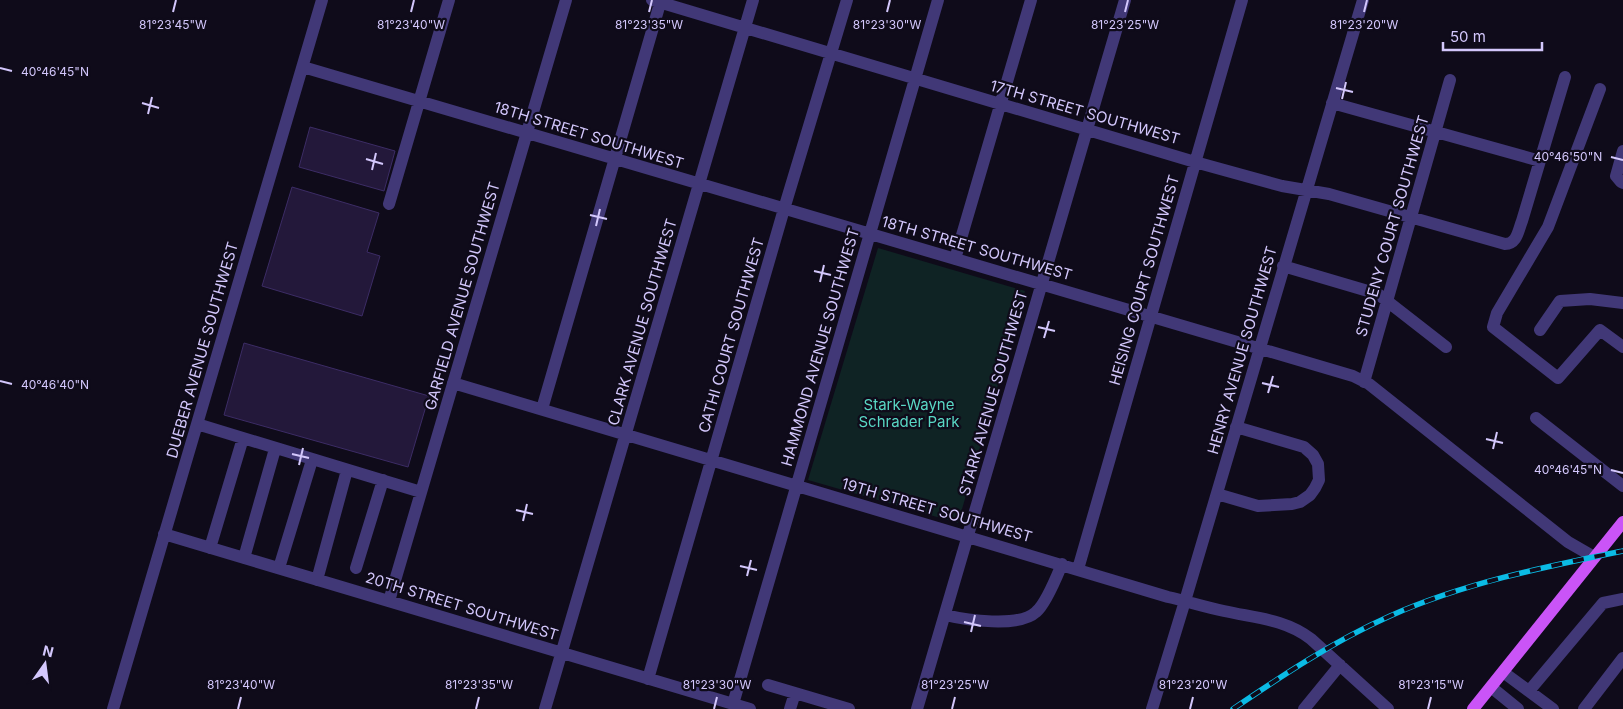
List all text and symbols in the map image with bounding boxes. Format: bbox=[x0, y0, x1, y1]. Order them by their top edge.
text: 81°23'45"W bbox=[139, 17, 207, 32]
text: 81°23'40"W bbox=[377, 17, 445, 32]
text: 81°23'35"W bbox=[615, 17, 683, 32]
text: 81°23'30"W bbox=[853, 17, 921, 32]
text: 81°23'25"W bbox=[1091, 17, 1159, 32]
text: 81°23'20"W bbox=[1330, 17, 1398, 32]
scale bar bbox=[1443, 20, 1542, 52]
text: 50 m bbox=[1450, 27, 1486, 46]
text: 40°46'45"N bbox=[21, 64, 89, 79]
street label: 17TH STREET SOUTHWEST bbox=[988, 76, 1182, 148]
street label: 18TH STREET SOUTHWEST bbox=[492, 97, 686, 173]
street label: STUDENY COURT SOUTHWEST bbox=[1351, 113, 1433, 339]
text: 40°46'50"N bbox=[1534, 149, 1602, 164]
street label: HEISING COURT SOUTHWEST bbox=[1105, 173, 1183, 387]
street label: GARFIELD AVENUE SOUTHWEST bbox=[420, 180, 504, 412]
street label: 18TH STREET SOUTHWEST bbox=[879, 212, 1075, 284]
street label: CLARK AVENUE SOUTHWEST bbox=[603, 216, 681, 428]
street label: HAMMOND AVENUE SOUTHWEST bbox=[777, 226, 863, 468]
street label: CATHI COURT SOUTHWEST bbox=[694, 235, 768, 435]
street label: DUEBER AVENUE SOUTHWEST bbox=[162, 240, 242, 460]
street label: HENRY AVENUE SOUTHWEST bbox=[1203, 244, 1281, 456]
street label: STARK AVENUE SOUTHWEST bbox=[955, 288, 1031, 498]
text: 40°46'40"N bbox=[21, 377, 89, 392]
park label: Stark-Wayne Schrader Park bbox=[858, 395, 960, 431]
text: 40°46'45"N bbox=[1534, 462, 1602, 477]
street label: 19TH STREET SOUTHWEST bbox=[839, 474, 1035, 546]
street label: 20TH STREET SOUTHWEST bbox=[363, 568, 561, 644]
north arrow bbox=[20, 639, 70, 689]
text: N bbox=[41, 641, 55, 660]
text: 81°23'40"W bbox=[207, 677, 275, 692]
text: 81°23'35"W bbox=[445, 677, 513, 692]
text: 81°23'30"W bbox=[683, 677, 751, 692]
text: 81°23'25"W bbox=[921, 677, 989, 692]
text: 81°23'20"W bbox=[1159, 677, 1227, 692]
text: 81°23'15"W bbox=[1398, 677, 1464, 692]

